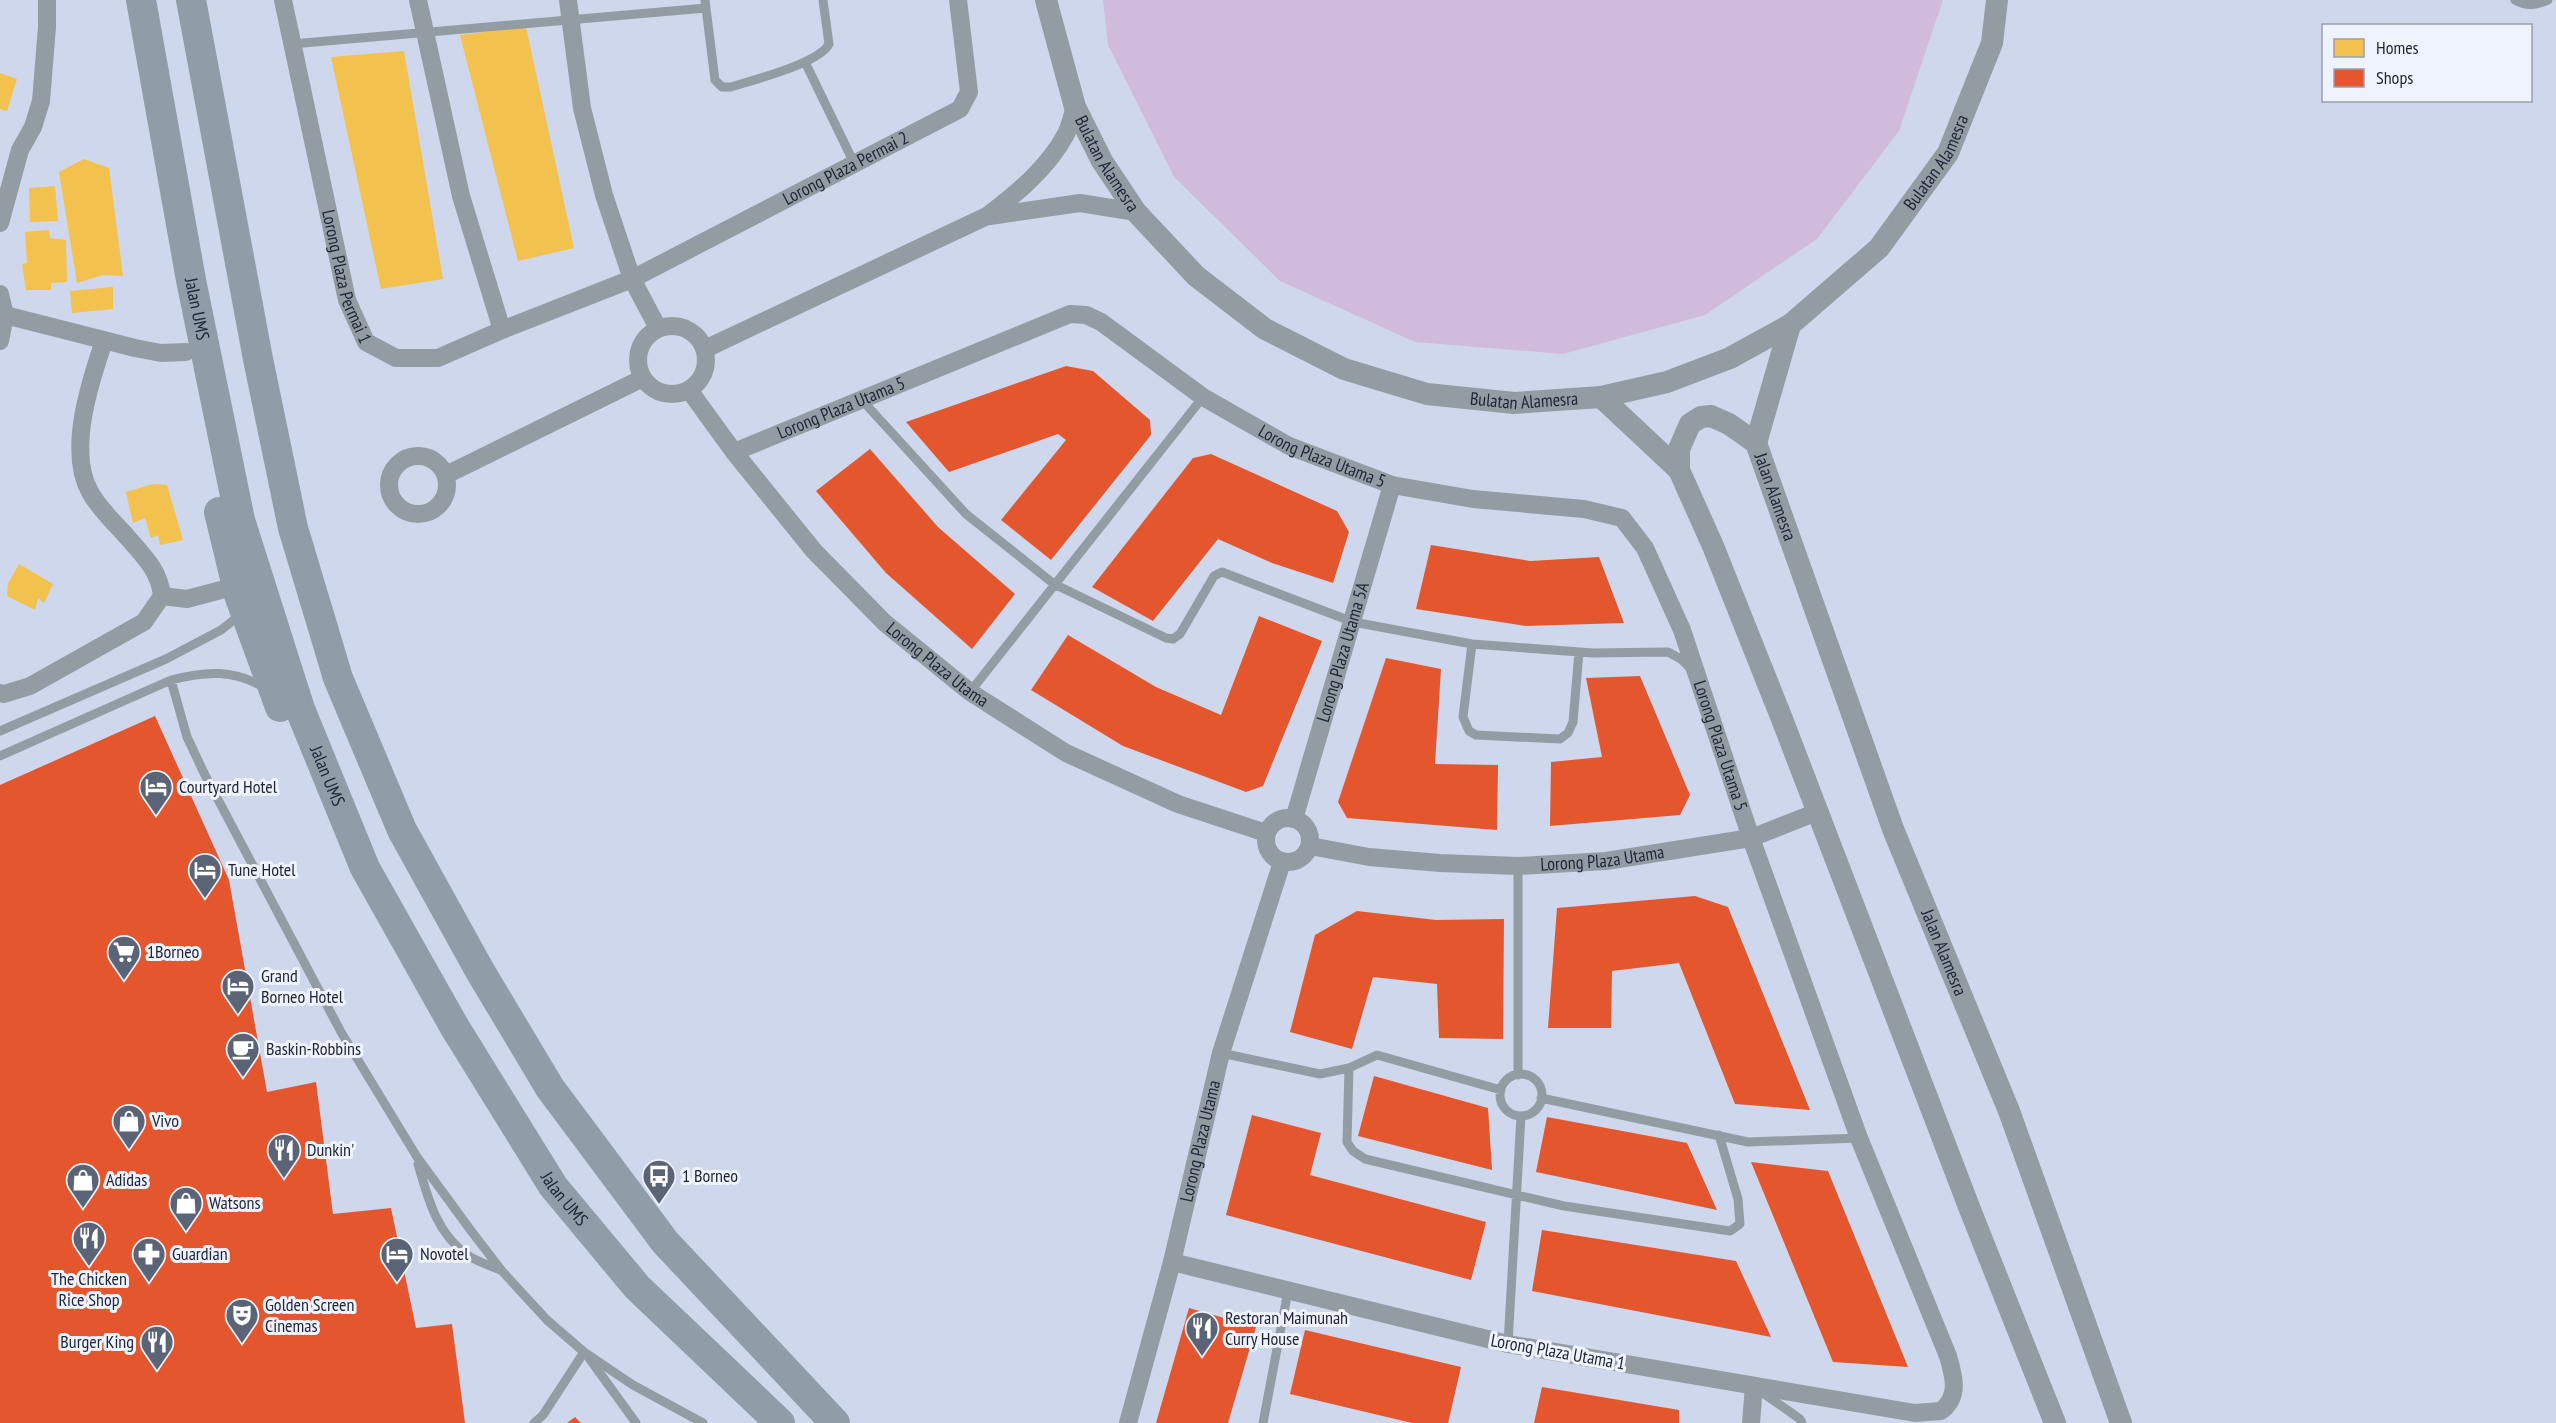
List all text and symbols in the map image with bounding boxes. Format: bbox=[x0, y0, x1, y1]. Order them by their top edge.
legend bbox=[2322, 24, 2532, 102]
text: Homes bbox=[2376, 36, 2419, 59]
text: Shops bbox=[2376, 66, 2413, 89]
street label: Bulatan Alamesra bbox=[1070, 111, 1145, 216]
street label: Bulatan Alamesra bbox=[1898, 111, 1973, 215]
street label: Lorong Plaza Permai 2 bbox=[779, 126, 912, 210]
street label: Lorong Plaza Permai 1 bbox=[317, 208, 377, 347]
street label: Jalan UMS bbox=[180, 275, 215, 342]
street label: Lorong Plaza Utama 5 bbox=[774, 371, 908, 444]
street label: Bulatan Alamesra bbox=[1469, 387, 1579, 414]
street label: Lorong Plaza Utama 5 bbox=[1254, 419, 1389, 493]
street label: Jalan Alamesra bbox=[1749, 449, 1802, 544]
street label: Lorong Plaza Utama 5A bbox=[1311, 579, 1374, 725]
street label: Lorong Plaza Utama bbox=[882, 617, 993, 712]
street label: Lorong Plaza Utama 5 bbox=[1689, 677, 1753, 814]
street label: Jalan UMS bbox=[305, 741, 351, 810]
hotel icon: Courtyard Hotel bbox=[138, 769, 174, 816]
place label: Courtyard Hotel bbox=[179, 775, 278, 798]
street label: Lorong Plaza Utama bbox=[1540, 840, 1666, 876]
hotel icon: Tune Hotel bbox=[187, 852, 223, 899]
place label: Tune Hotel bbox=[228, 858, 296, 881]
street label: Jalan Alamesra bbox=[1916, 905, 1972, 999]
supermarket icon: 1Borneo bbox=[106, 934, 142, 981]
place label: 1Borneo bbox=[147, 940, 199, 963]
place label: Grand Borneo Hotel bbox=[261, 964, 344, 1008]
hotel icon: Grand Borneo Hotel bbox=[220, 968, 256, 1015]
cafe icon: Baskin-Robbins bbox=[225, 1031, 261, 1078]
place label: Baskin-Robbins bbox=[266, 1037, 361, 1060]
street label: Lorong Plaza Utama bbox=[1174, 1078, 1225, 1204]
shop icon: Vivo bbox=[111, 1103, 147, 1150]
place label: Vivo bbox=[151, 1109, 179, 1132]
restaurant icon: Dunkin' bbox=[266, 1132, 302, 1179]
place label: Dunkin' bbox=[307, 1138, 354, 1161]
bus stop icon: 1 Borneo bbox=[641, 1158, 677, 1205]
shop icon: Adidas bbox=[65, 1162, 101, 1209]
place label: 1 Borneo bbox=[682, 1164, 738, 1187]
street label: Jalan UMS bbox=[535, 1166, 594, 1231]
place label: Adidas bbox=[106, 1168, 147, 1191]
shop icon: Watsons bbox=[168, 1185, 204, 1232]
place label: Watsons bbox=[209, 1191, 260, 1214]
restaurant icon: The Chicken Rice Shop bbox=[71, 1220, 107, 1267]
pharmacy icon: Guardian bbox=[131, 1236, 167, 1283]
hotel icon: Novotel bbox=[379, 1236, 415, 1283]
place label: Guardian bbox=[172, 1242, 228, 1265]
place label: Novotel bbox=[420, 1242, 469, 1265]
place label: The Chicken Rice Shop bbox=[51, 1267, 127, 1311]
place label: Golden Screen Cinemas bbox=[265, 1293, 354, 1337]
theatre icon: Golden Screen Cinemas bbox=[224, 1297, 260, 1344]
place label: Restoran Maimunah Curry House bbox=[1225, 1306, 1348, 1350]
restaurant icon: Restoran Maimunah Curry House bbox=[1184, 1310, 1220, 1357]
restaurant icon: Burger King bbox=[139, 1324, 175, 1371]
street label: Lorong Plaza Utama 1 bbox=[1489, 1328, 1627, 1375]
place label: Burger King bbox=[60, 1330, 134, 1353]

